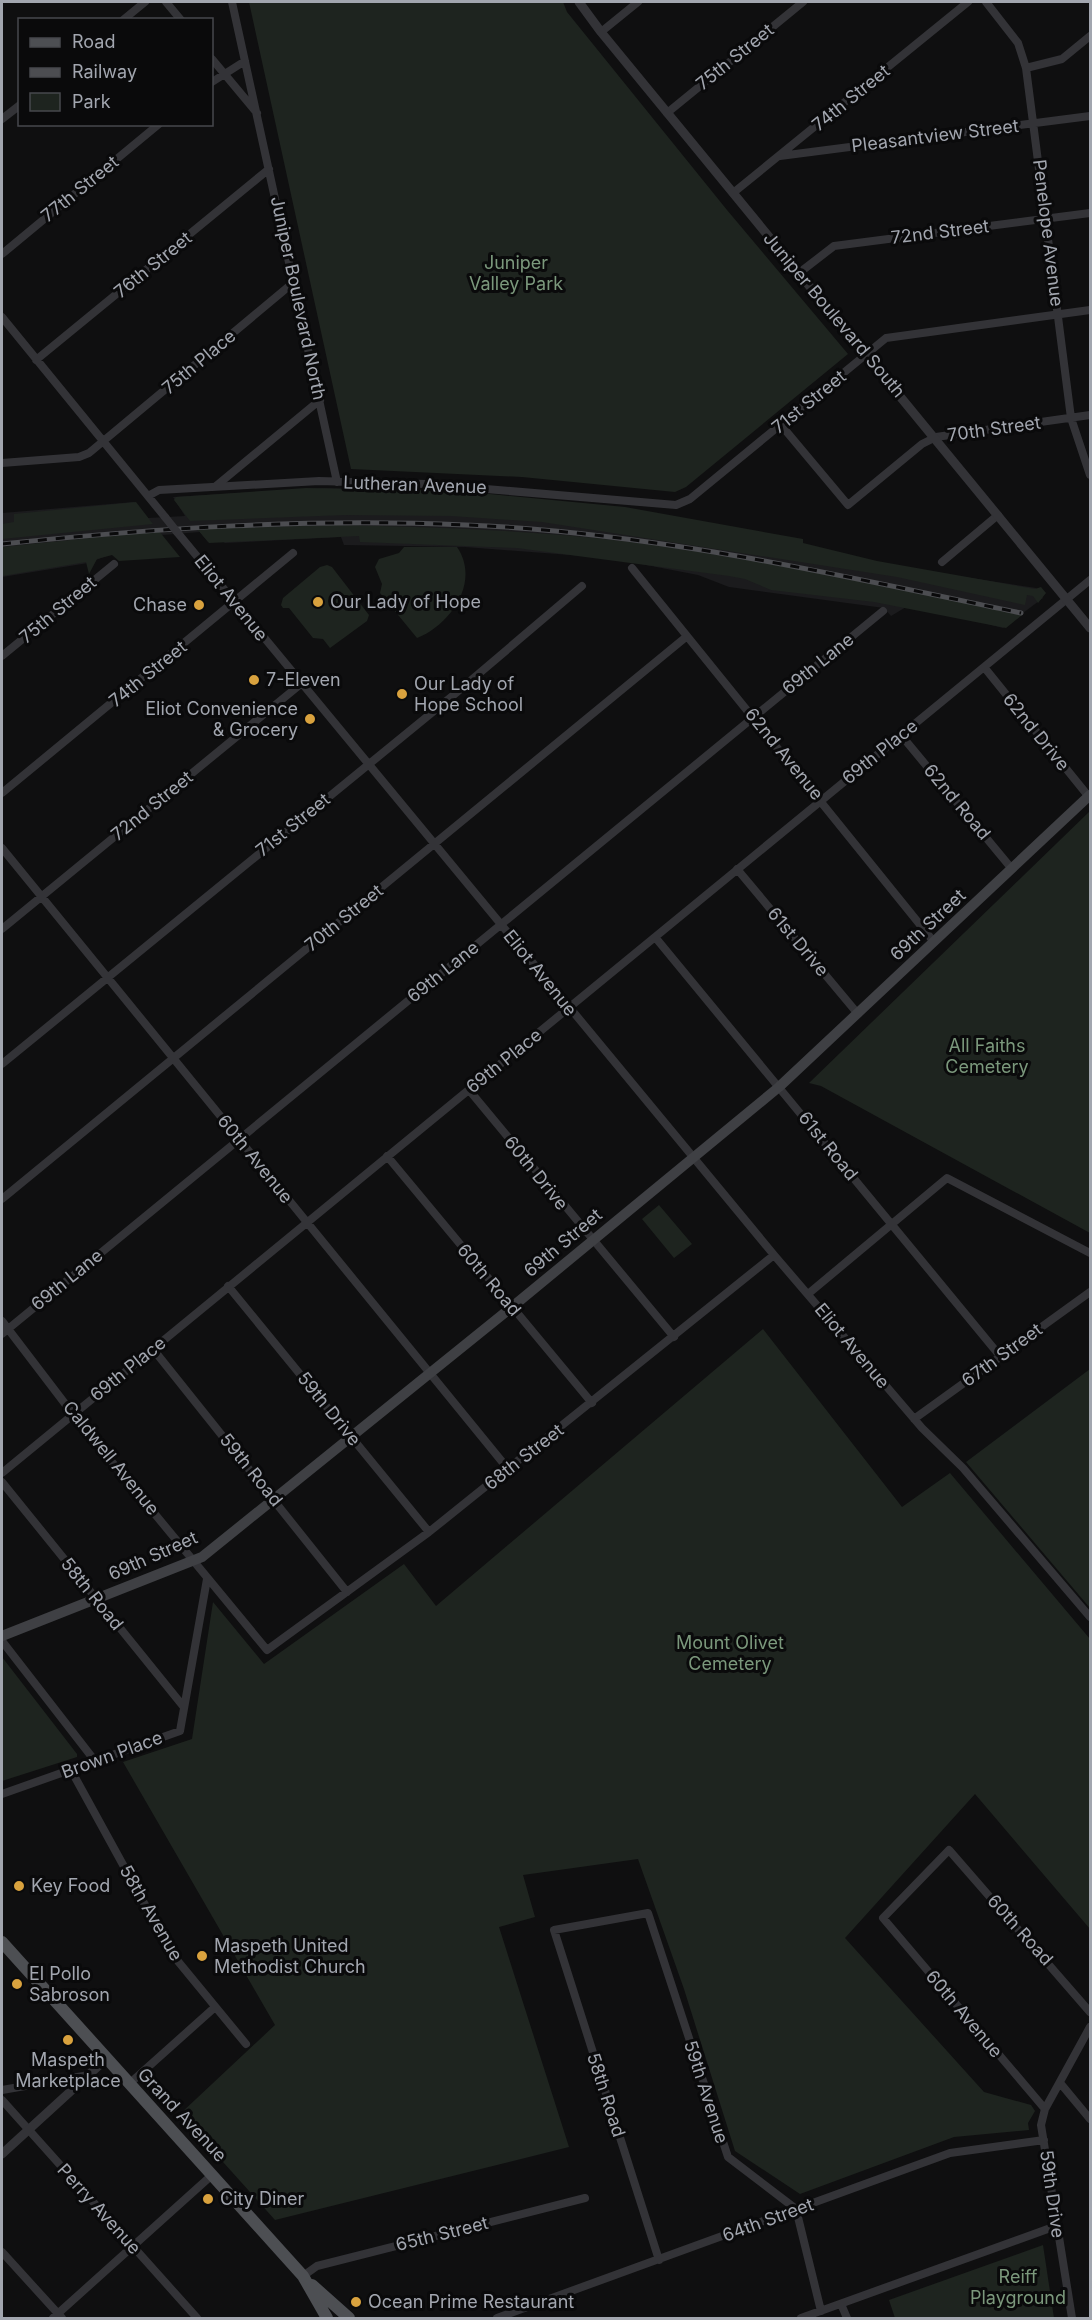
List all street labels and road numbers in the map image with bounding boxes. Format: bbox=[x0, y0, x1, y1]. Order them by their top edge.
street label: 75th Street bbox=[692, 19, 778, 94]
street label: 74th Street bbox=[808, 60, 894, 135]
street label: Pleasantview Street bbox=[850, 115, 1020, 156]
street label: 77th Street bbox=[37, 151, 123, 226]
street label: Penelope Avenue bbox=[1029, 158, 1068, 308]
street label: Juniper Boulevard North bbox=[267, 194, 330, 402]
street label: 72nd Street bbox=[890, 215, 990, 248]
street label: 76th Street bbox=[110, 227, 196, 302]
street label: Juniper Boulevard South bbox=[759, 228, 910, 402]
street label: 75th Place bbox=[158, 325, 240, 398]
street label: 71st Street bbox=[768, 365, 850, 438]
street label: 70th Street bbox=[946, 412, 1042, 445]
street label: Lutheran Avenue bbox=[343, 471, 487, 498]
street label: Eliot Avenue bbox=[190, 550, 272, 645]
street label: 75th Street bbox=[15, 572, 100, 648]
street label: 69th Lane bbox=[778, 629, 858, 699]
street label: 74th Street bbox=[105, 636, 191, 711]
street label: 62nd Drive bbox=[999, 689, 1074, 775]
street label: 62nd Avenue bbox=[741, 704, 828, 804]
street label: 69th Place bbox=[838, 715, 922, 788]
street label: 62nd Road bbox=[920, 760, 995, 844]
street label: 72nd Street bbox=[107, 766, 197, 845]
street label: 71st Street bbox=[252, 788, 334, 861]
street label: 70th Street bbox=[301, 880, 387, 955]
street label: 69th Street bbox=[886, 884, 970, 965]
street label: 61st Drive bbox=[763, 903, 833, 980]
street label: Eliot Avenue bbox=[499, 925, 581, 1020]
street label: 69th Lane bbox=[403, 937, 483, 1007]
street label: 69th Place bbox=[462, 1024, 546, 1097]
street label: 61st Road bbox=[794, 1107, 862, 1184]
street label: 60th Avenue bbox=[213, 1110, 297, 1207]
street label: 60th Drive bbox=[500, 1131, 573, 1214]
street label: 69th Street bbox=[520, 1204, 606, 1281]
street label: 60th Road bbox=[453, 1239, 526, 1320]
street label: 69th Lane bbox=[27, 1245, 107, 1315]
street label: Eliot Avenue bbox=[811, 1299, 894, 1392]
street label: 67th Street bbox=[958, 1318, 1046, 1391]
street label: 69th Place bbox=[86, 1332, 170, 1405]
street label: 59th Drive bbox=[293, 1368, 365, 1450]
street label: Caldwell Avenue bbox=[59, 1396, 164, 1519]
street label: 68th Street bbox=[480, 1419, 568, 1494]
street label: 59th Road bbox=[216, 1429, 287, 1510]
street label: 69th Street bbox=[105, 1527, 201, 1584]
street label: 58th Road bbox=[57, 1553, 128, 1634]
street label: Brown Place bbox=[58, 1727, 165, 1783]
street label: 58th Avenue bbox=[116, 1861, 187, 1964]
street label: 60th Road bbox=[983, 1890, 1058, 1969]
street label: 60th Avenue bbox=[922, 1966, 1007, 2062]
street label: 59th Avenue bbox=[680, 2038, 733, 2146]
street label: 58th Road bbox=[583, 2050, 630, 2140]
street label: Grand Avenue bbox=[134, 2064, 231, 2166]
street label: 59th Drive bbox=[1036, 2149, 1069, 2239]
street label: Perry Avenue bbox=[53, 2159, 145, 2258]
street label: 64th Street bbox=[720, 2193, 816, 2246]
street label: 65th Street bbox=[393, 2212, 490, 2255]

